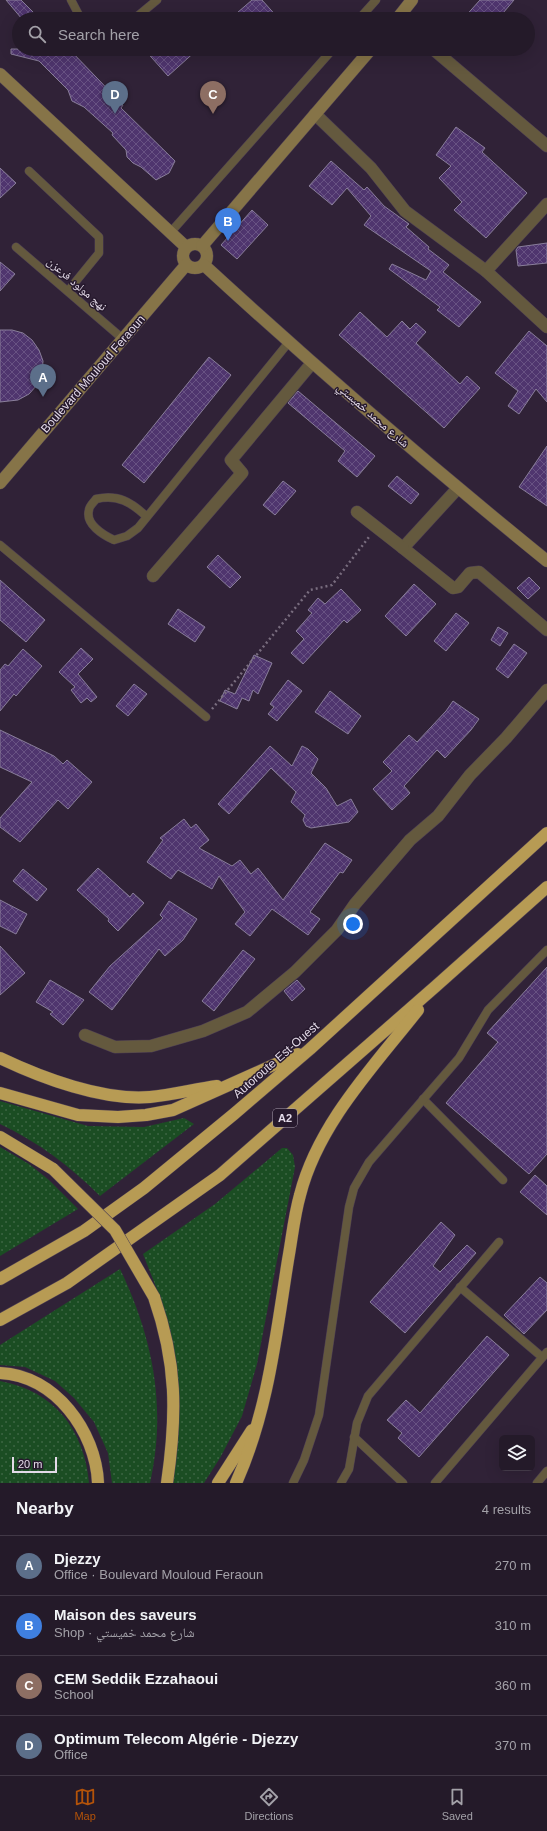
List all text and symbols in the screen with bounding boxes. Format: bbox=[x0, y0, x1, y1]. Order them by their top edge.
search box bbox=[12, 12, 535, 56]
icon: search bbox=[26, 23, 48, 45]
text: Search here bbox=[58, 26, 140, 43]
pin: D bbox=[102, 81, 128, 114]
pin: C bbox=[200, 81, 226, 114]
pin: B bbox=[215, 208, 241, 241]
street label: نهج مولود فرعزن bbox=[44, 254, 110, 314]
street label: Boulevard Mouloud Feraoun bbox=[38, 312, 148, 436]
pin: A bbox=[30, 364, 56, 397]
street label: شارع محمد خميستي bbox=[332, 380, 412, 453]
your location bbox=[343, 914, 363, 934]
street label: Autoroute Est-Ouest bbox=[230, 1019, 322, 1101]
road number: A2 bbox=[273, 1109, 297, 1127]
map controls bbox=[499, 1435, 535, 1471]
button: layers bbox=[499, 1435, 535, 1471]
scale bar bbox=[12, 1455, 57, 1474]
text: 20 m bbox=[18, 1458, 42, 1470]
text: Nearby bbox=[16, 1499, 74, 1518]
text: 4 results bbox=[482, 1502, 531, 1517]
text: Djezzy bbox=[54, 1550, 101, 1567]
text: A bbox=[24, 1558, 34, 1573]
text: 270 m bbox=[495, 1558, 531, 1573]
text: Office · Boulevard Mouloud Feraoun bbox=[54, 1567, 263, 1582]
text: Maison des saveurs bbox=[54, 1606, 197, 1623]
text: B bbox=[24, 1618, 34, 1633]
text: 310 m bbox=[495, 1618, 531, 1633]
text: Shop · شارع محمد خميستي bbox=[54, 1625, 195, 1640]
text: CEM Seddik Ezzahaoui bbox=[54, 1670, 218, 1687]
text: C bbox=[24, 1678, 34, 1693]
text: 360 m bbox=[495, 1678, 531, 1693]
text: School bbox=[54, 1687, 94, 1702]
text: Optimum Telecom Algérie - Djezzy bbox=[54, 1730, 298, 1747]
text: D bbox=[24, 1738, 34, 1753]
text: 370 m bbox=[495, 1738, 531, 1753]
text: Office bbox=[54, 1747, 88, 1762]
tab: Map bbox=[74, 1786, 96, 1822]
tab: Directions bbox=[244, 1786, 293, 1822]
tab: Saved bbox=[442, 1786, 473, 1822]

